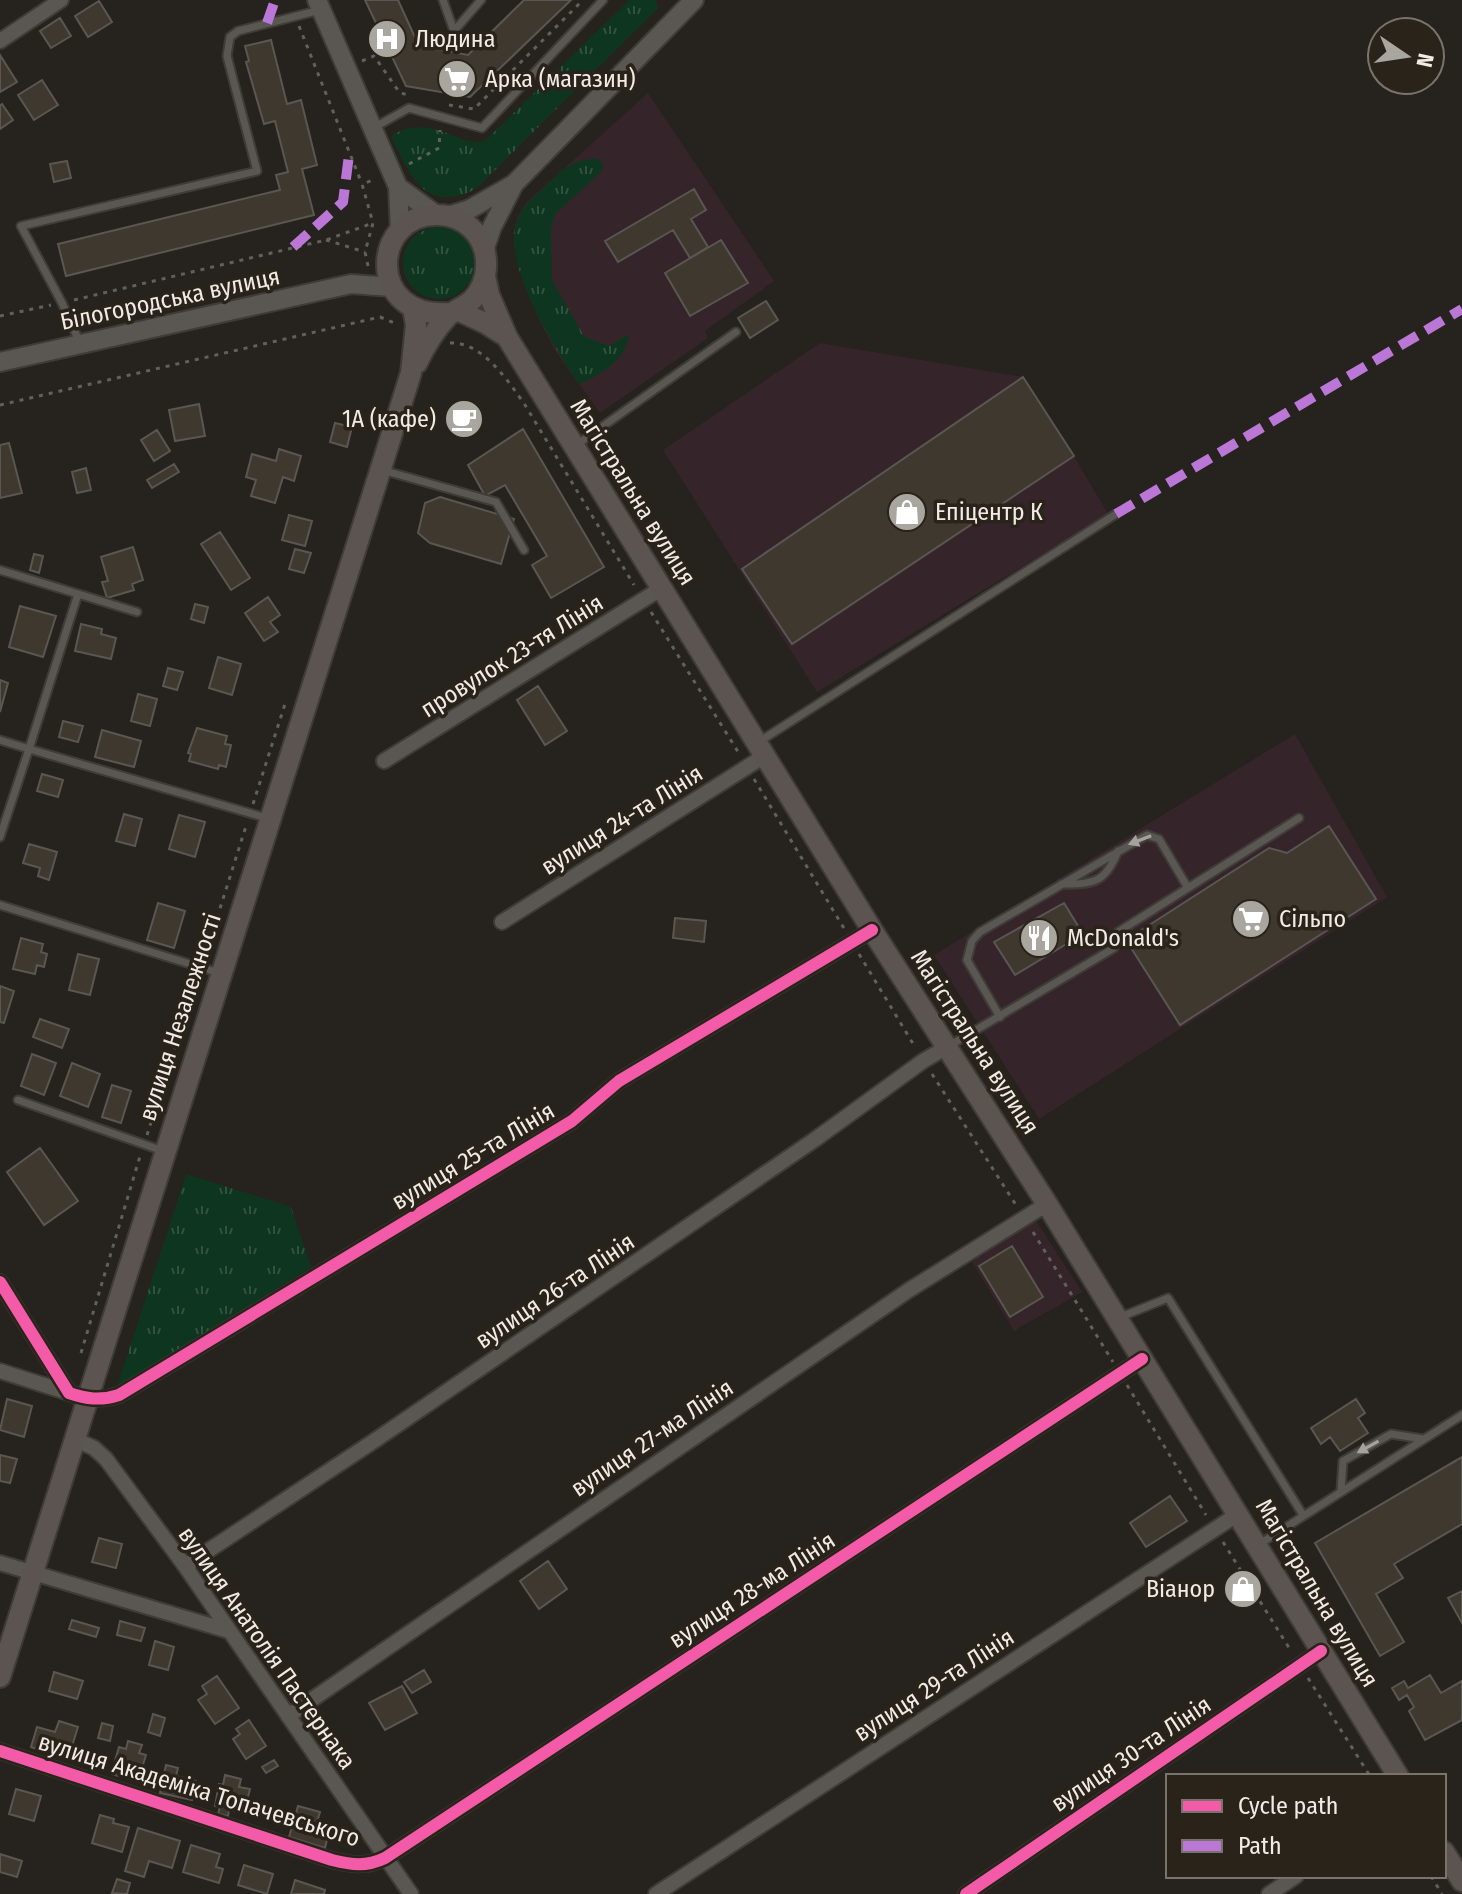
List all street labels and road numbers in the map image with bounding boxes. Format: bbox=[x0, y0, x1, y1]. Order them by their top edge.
street label: Білогородська вулиця bbox=[58, 262, 282, 336]
street label: Магістральна вулиця bbox=[564, 394, 702, 590]
street label: провулок 23-тя Лінія bbox=[416, 589, 608, 723]
street label: вулиця 24-та Лінія bbox=[536, 759, 708, 881]
street label: вулиця Незалежності bbox=[133, 910, 227, 1124]
street label: Магістральна вулиця bbox=[905, 945, 1045, 1139]
street label: вулиця 25-та Лінія bbox=[387, 1096, 559, 1216]
street label: вулиця 26-та Лінія bbox=[470, 1227, 640, 1355]
street label: вулиця 27-ма Лінія bbox=[566, 1373, 738, 1503]
street label: Магістральна вулиця bbox=[1250, 1494, 1384, 1692]
street label: вулиця Анатолія Пастернака bbox=[173, 1521, 361, 1775]
street label: вулиця 28-ма Лінія bbox=[664, 1526, 840, 1654]
street label: вулиця 29-та Лінія bbox=[849, 1623, 1019, 1747]
street label: вулиця 30-та Лінія bbox=[1046, 1690, 1216, 1818]
street label: вулиця Академіка Топачевського bbox=[35, 1728, 363, 1852]

